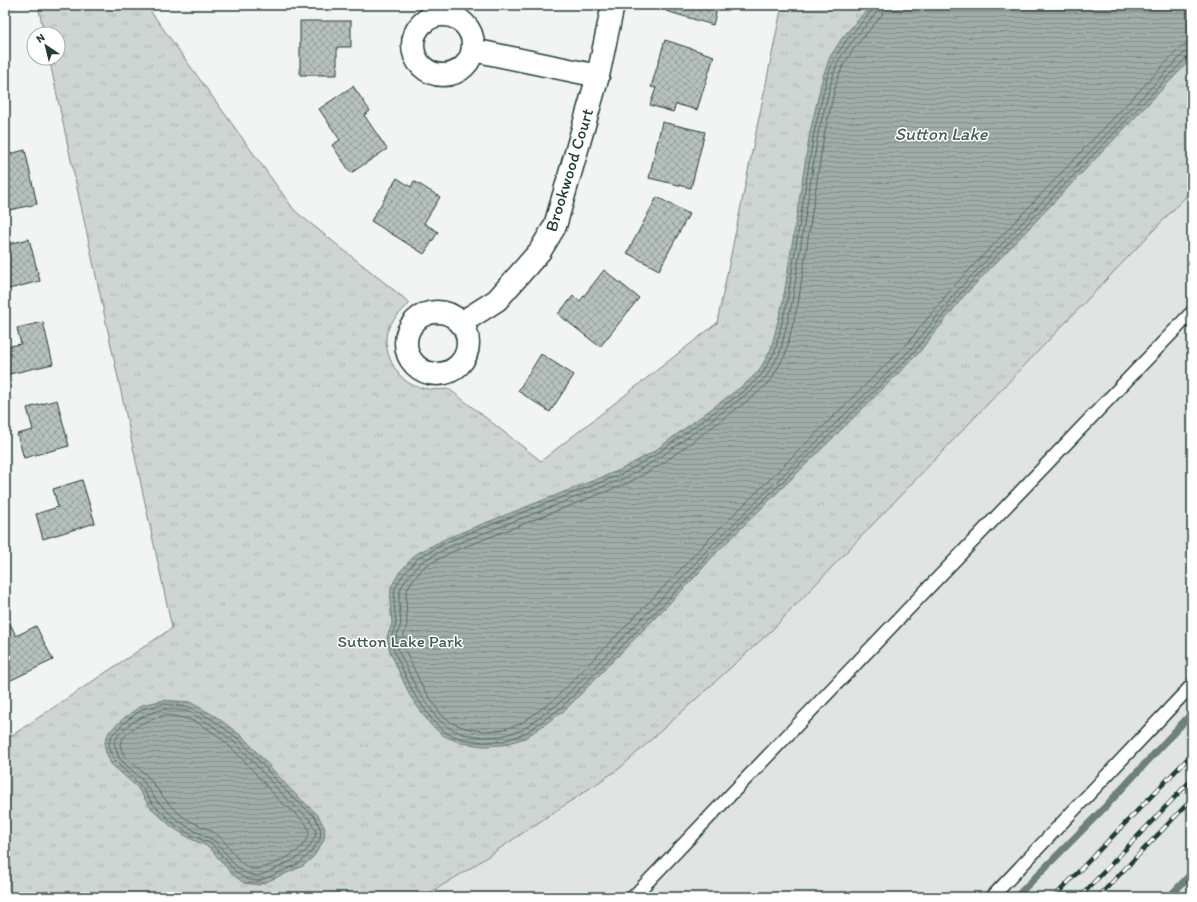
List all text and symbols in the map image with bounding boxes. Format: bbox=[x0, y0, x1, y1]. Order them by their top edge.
north arrow bbox=[26, 26, 66, 66]
text: N bbox=[34, 31, 47, 46]
street label: Brookwood Court bbox=[541, 106, 597, 234]
water label: Sutton Lake bbox=[895, 123, 989, 145]
park label: Sutton Lake Park bbox=[338, 631, 463, 651]

